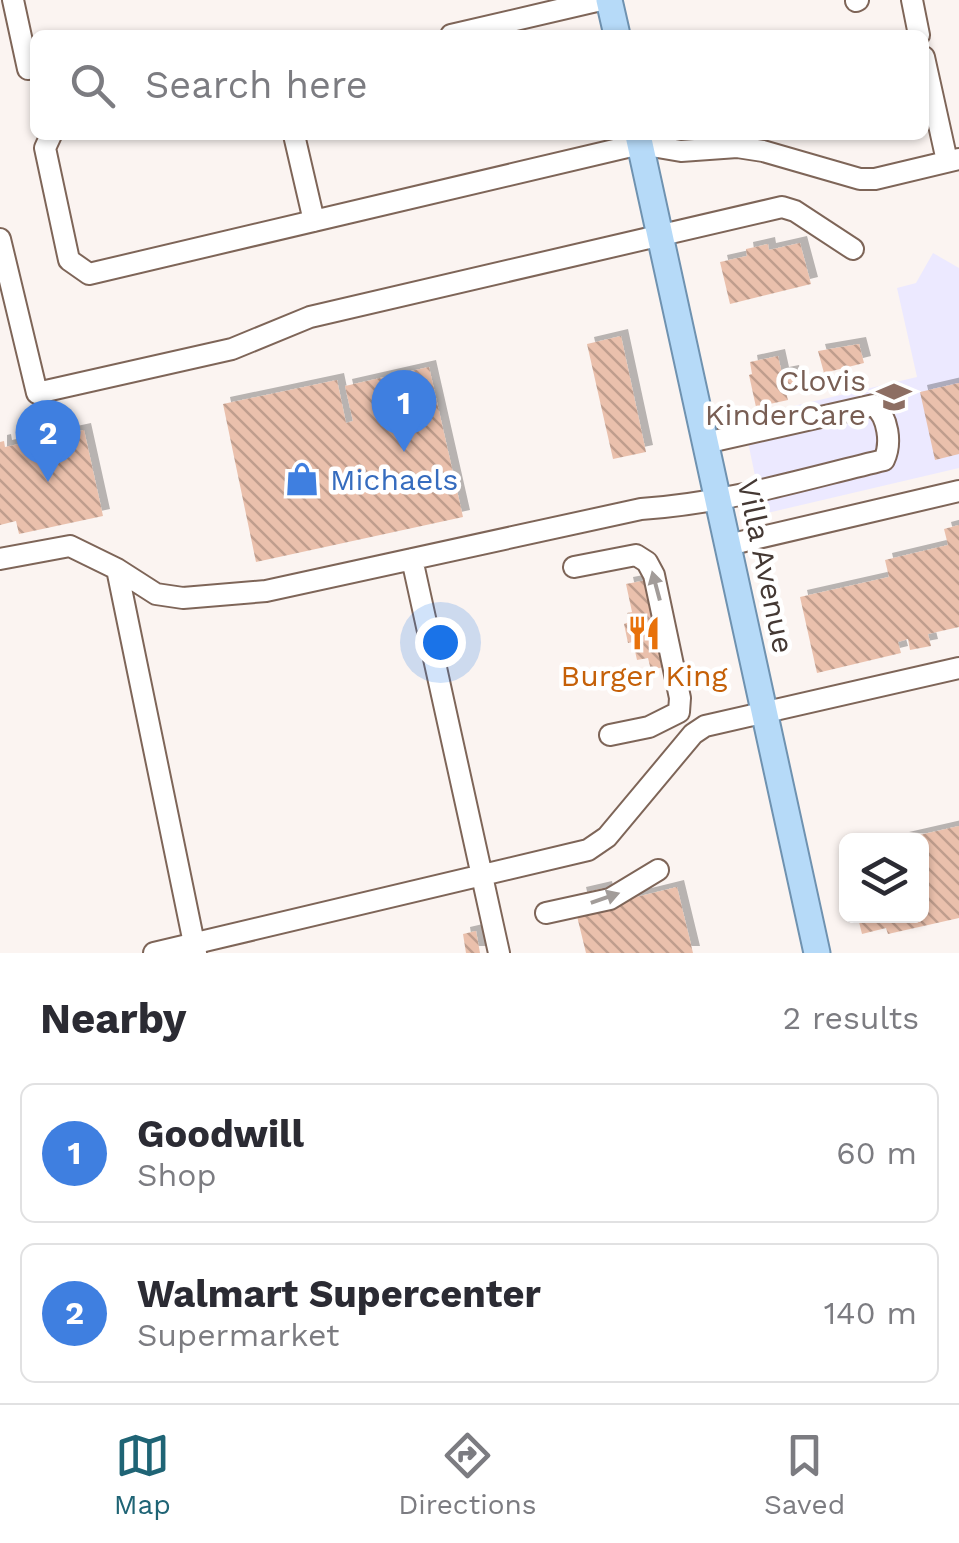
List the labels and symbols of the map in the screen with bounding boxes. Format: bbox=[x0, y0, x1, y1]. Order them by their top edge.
place label: Clovis KinderCare bbox=[705, 363, 866, 432]
pin: 1 bbox=[372, 370, 436, 452]
school or university icon: Clovis KinderCare bbox=[875, 378, 913, 416]
pin: 2 bbox=[15, 400, 80, 482]
shop icon: Michaels bbox=[283, 460, 321, 498]
place label: Michaels bbox=[330, 462, 458, 497]
street label: Villa Avenue bbox=[730, 476, 802, 656]
one-way arrow bbox=[647, 570, 663, 601]
restaurant icon: Burger King bbox=[625, 614, 663, 652]
your location bbox=[415, 617, 466, 668]
place label: Burger King bbox=[561, 658, 727, 693]
one-way arrow bbox=[590, 889, 620, 904]

